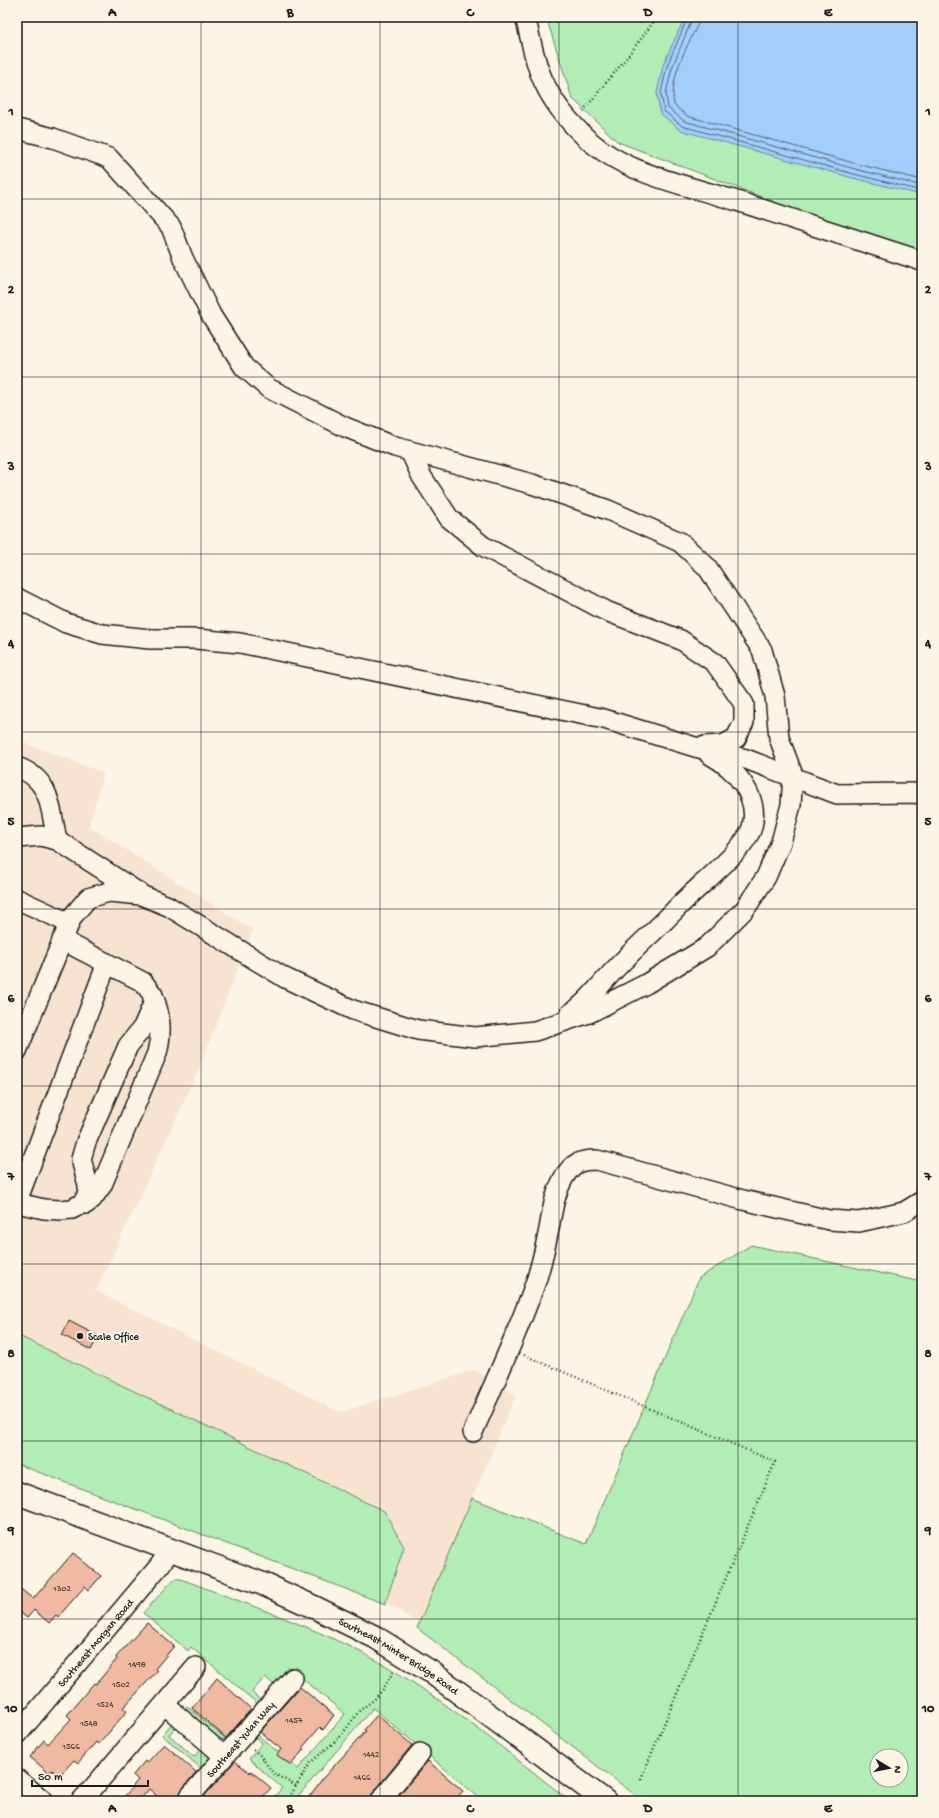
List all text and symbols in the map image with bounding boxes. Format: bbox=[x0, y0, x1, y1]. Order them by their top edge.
text: A bbox=[107, 6, 117, 21]
text: B bbox=[286, 6, 295, 21]
text: C bbox=[465, 6, 475, 21]
text: D bbox=[643, 6, 653, 21]
text: E bbox=[824, 6, 833, 21]
text: 1 bbox=[7, 105, 14, 120]
text: 1 bbox=[924, 105, 931, 120]
text: 2 bbox=[8, 283, 15, 298]
text: 2 bbox=[925, 283, 932, 298]
text: 3 bbox=[7, 460, 15, 475]
text: 3 bbox=[924, 460, 932, 475]
text: 4 bbox=[7, 637, 15, 652]
text: 4 bbox=[924, 637, 932, 652]
text: 5 bbox=[8, 815, 15, 830]
text: 5 bbox=[925, 815, 932, 830]
text: 6 bbox=[8, 992, 15, 1007]
text: 6 bbox=[925, 992, 932, 1007]
text: 7 bbox=[7, 1170, 16, 1185]
text: 7 bbox=[924, 1170, 933, 1185]
marker: Scale Office bbox=[75, 1331, 85, 1341]
place label: Scale Office bbox=[88, 1331, 139, 1344]
text: 8 bbox=[7, 1347, 15, 1362]
text: 8 bbox=[924, 1347, 932, 1362]
text: 9 bbox=[7, 1524, 15, 1539]
text: 9 bbox=[924, 1524, 932, 1539]
house number: 1302 bbox=[52, 1584, 71, 1595]
street label: Southeast Morgan Road bbox=[56, 1596, 138, 1690]
street label: Southeast Minter Bridge Road bbox=[336, 1616, 461, 1699]
house number: 1498 bbox=[127, 1660, 146, 1671]
house number: 1502 bbox=[111, 1680, 131, 1691]
street label: Southeast Yulan Way bbox=[205, 1699, 278, 1781]
house number: 1524 bbox=[95, 1700, 114, 1711]
text: 10 bbox=[4, 1702, 18, 1717]
text: 10 bbox=[921, 1702, 935, 1717]
house number: 1457 bbox=[284, 1716, 303, 1727]
house number: 1548 bbox=[79, 1719, 98, 1730]
house number: 1566 bbox=[61, 1742, 80, 1753]
north arrow bbox=[869, 1748, 909, 1788]
house number: 1442 bbox=[362, 1750, 380, 1761]
scale bar bbox=[32, 1762, 148, 1788]
text: N bbox=[890, 1765, 903, 1774]
text: 50 m bbox=[38, 1771, 63, 1785]
house number: 1466 bbox=[352, 1773, 371, 1784]
text: A bbox=[107, 1802, 117, 1817]
text: B bbox=[286, 1802, 295, 1817]
text: C bbox=[465, 1802, 475, 1817]
text: D bbox=[643, 1802, 653, 1817]
text: E bbox=[824, 1802, 833, 1817]

